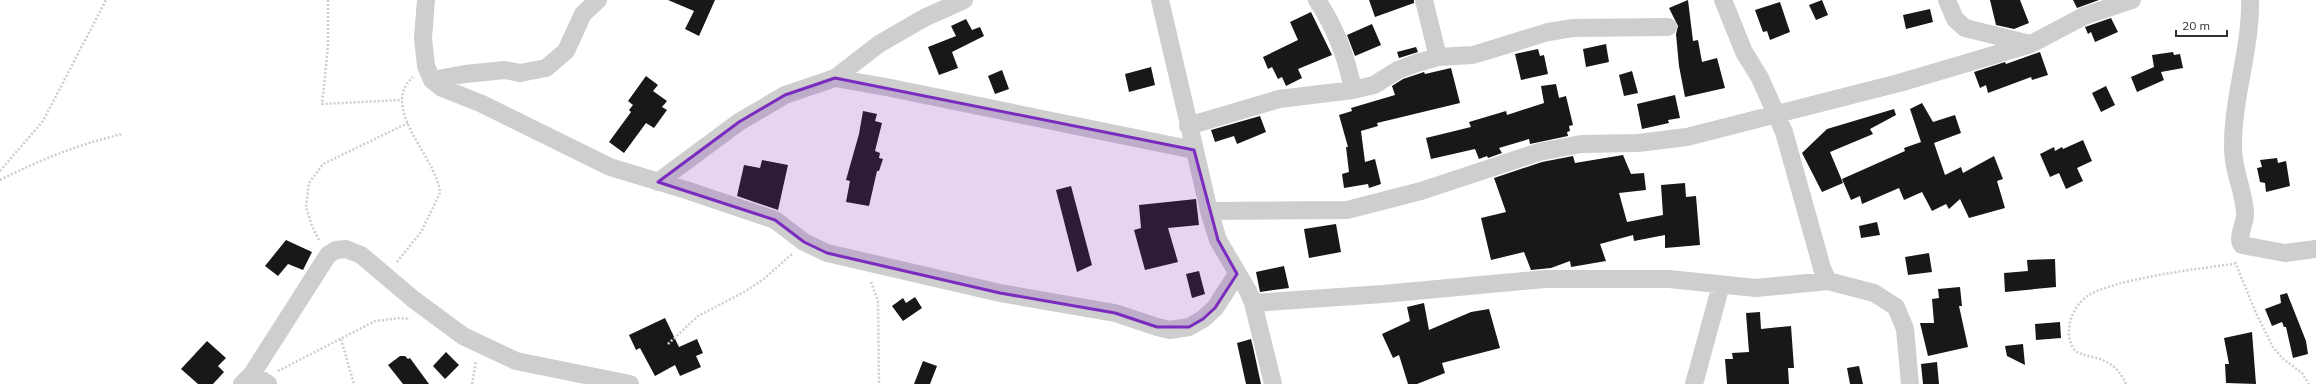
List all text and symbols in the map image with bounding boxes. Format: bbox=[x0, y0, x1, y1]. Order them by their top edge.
scale bar bbox=[2176, 12, 2227, 38]
text: 20 m bbox=[2182, 18, 2210, 33]

